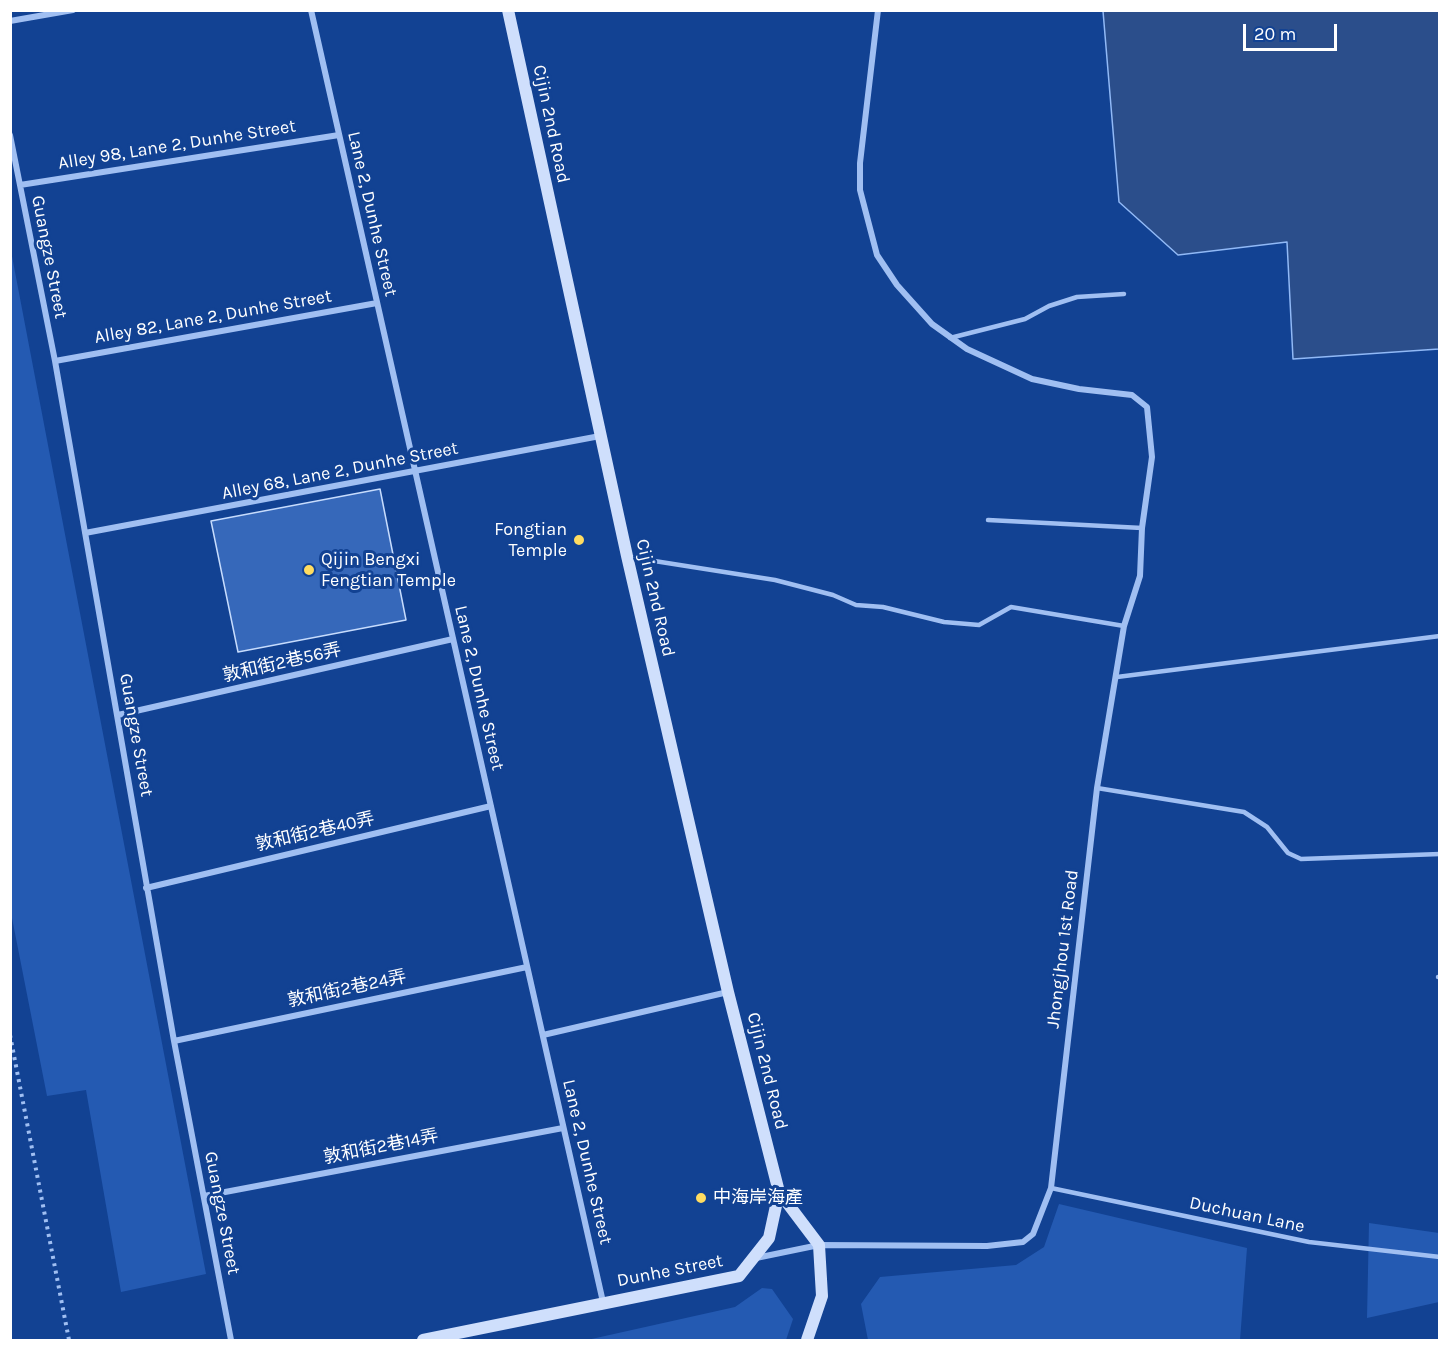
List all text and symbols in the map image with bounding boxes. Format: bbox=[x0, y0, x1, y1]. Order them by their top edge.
scale bar bbox=[1246, 12, 1340, 50]
text: 20 m bbox=[1254, 23, 1296, 45]
street label: Cijin 2nd Road bbox=[528, 63, 574, 185]
street label: Alley 98, Lane 2, Dunhe Street bbox=[57, 116, 297, 174]
street label: Lane 2, Dunhe Street bbox=[343, 129, 401, 299]
street label: Guangze Street bbox=[26, 194, 72, 320]
street label: Alley 82, Lane 2, Dunhe Street bbox=[93, 285, 333, 349]
street label: Alley 68, Lane 2, Dunhe Street bbox=[220, 437, 460, 505]
place label: Fongtian Temple bbox=[494, 519, 567, 562]
marker: Fongtian Temple bbox=[572, 533, 586, 547]
street label: Cijin 2nd Road bbox=[631, 537, 679, 659]
place label: Qijin Bengxi Fengtian Temple bbox=[321, 549, 456, 592]
marker: Qijin Bengxi Fengtian Temple bbox=[302, 563, 316, 577]
street label: Lane 2, Dunhe Street bbox=[450, 603, 508, 773]
street label: 敦和街2巷56弄 bbox=[221, 639, 343, 687]
street label: Guangze Street bbox=[115, 672, 157, 798]
street label: 敦和街2巷40弄 bbox=[254, 808, 376, 856]
street label: Jhongjhou 1st Road bbox=[1043, 868, 1083, 1030]
street label: 敦和街2巷24弄 bbox=[286, 966, 408, 1012]
street label: Cijin 2nd Road bbox=[742, 1010, 792, 1132]
street label: Lane 2, Dunhe Street bbox=[558, 1077, 616, 1247]
street label: 敦和街2巷14弄 bbox=[322, 1125, 440, 1169]
street label: Guangze Street bbox=[199, 1150, 245, 1276]
place label: 中海岸海產 bbox=[713, 1187, 803, 1209]
marker: 中海岸海產 bbox=[694, 1191, 708, 1205]
street label: Duchuan Lane bbox=[1187, 1192, 1307, 1238]
street label: Dunhe Street bbox=[615, 1250, 725, 1292]

